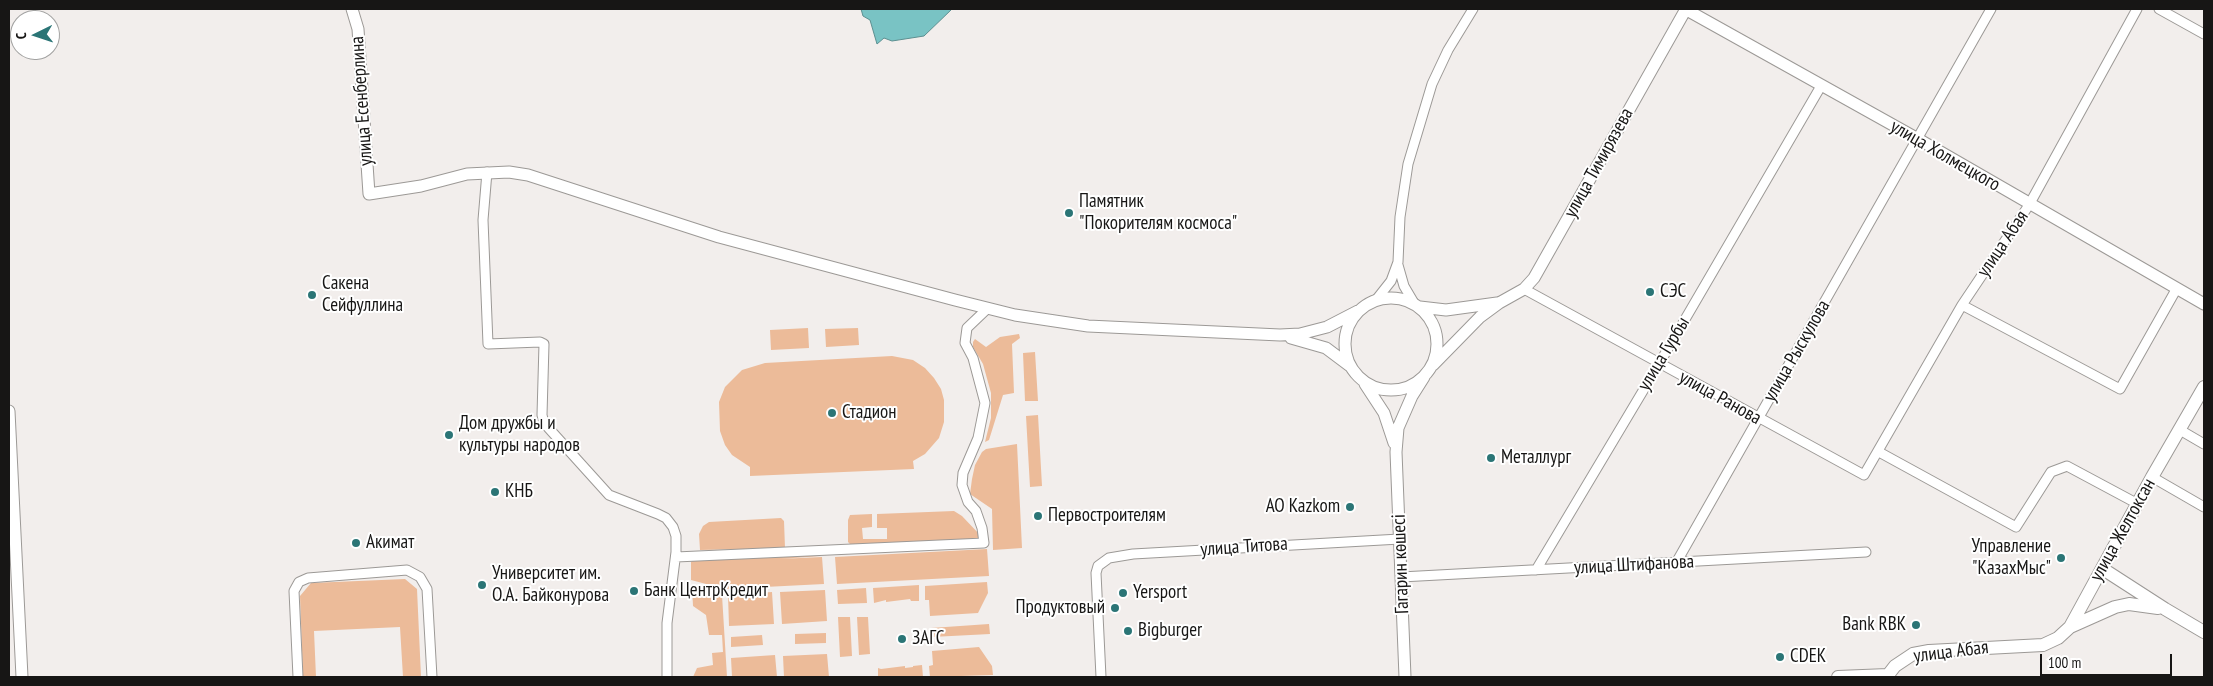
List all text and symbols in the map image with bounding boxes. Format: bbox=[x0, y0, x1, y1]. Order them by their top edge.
north arrow bbox=[10, 10, 60, 60]
text: С bbox=[12, 32, 30, 40]
street label: улица Есенберлина bbox=[346, 35, 378, 167]
street label: улица Тимирязева bbox=[1560, 104, 1638, 222]
street label: улица Холмецкого bbox=[1886, 115, 2004, 197]
place label: Памятник "Покорителям космоса" bbox=[1079, 191, 1237, 235]
street label: улица Абая bbox=[1973, 206, 2033, 282]
marker: Памятник "Покорителям космоса" bbox=[1063, 207, 1075, 219]
place label: Сакена Сейфуллина bbox=[322, 273, 403, 317]
place label: СЭС bbox=[1660, 281, 1686, 303]
marker: СЭС bbox=[1644, 286, 1656, 298]
marker: Сакена Сейфуллина bbox=[306, 289, 318, 301]
street label: улица Рыскулова bbox=[1759, 296, 1835, 406]
street label: улица Гурбы bbox=[1633, 313, 1695, 395]
street label: улица Ранова bbox=[1675, 366, 1765, 430]
place label: Стадион bbox=[842, 402, 897, 424]
marker: Стадион bbox=[826, 407, 838, 419]
place label: Дом дружбы и культуры народов bbox=[459, 413, 580, 457]
marker: Дом дружбы и культуры народов bbox=[443, 429, 455, 441]
place label: Металлург bbox=[1501, 447, 1571, 469]
marker: Металлург bbox=[1485, 452, 1497, 464]
street label: улица Желтоксан bbox=[2085, 475, 2161, 585]
place label: КНБ bbox=[505, 481, 533, 503]
marker: КНБ bbox=[489, 486, 501, 498]
place label: AO Kazkom bbox=[1266, 496, 1340, 518]
marker: AO Kazkom bbox=[1344, 501, 1356, 513]
place label: Первостроителям bbox=[1048, 505, 1166, 527]
marker: Первостроителям bbox=[1032, 510, 1044, 522]
street label: Гагарин көшесі bbox=[1388, 514, 1414, 614]
place label: Акимат bbox=[366, 532, 414, 554]
street label: улица Титова bbox=[1200, 533, 1288, 561]
place label: Управление "КазахМыс" bbox=[1972, 536, 2051, 580]
marker: Акимат bbox=[350, 537, 362, 549]
street label: улица Штифанова bbox=[1573, 550, 1695, 580]
marker: Управление "КазахМыс" bbox=[2055, 552, 2067, 564]
place label: Университет им. О.А. Байконурова bbox=[492, 563, 609, 607]
marker: Университет им. О.А. Байконурова bbox=[476, 579, 488, 591]
place label: Банк ЦентрКредит bbox=[644, 580, 768, 602]
place label: Yersport bbox=[1133, 582, 1187, 604]
marker: Банк ЦентрКредит bbox=[628, 585, 640, 597]
marker: Yersport bbox=[1117, 587, 1129, 599]
place label: Продуктовый bbox=[1015, 597, 1105, 619]
marker: Продуктовый bbox=[1109, 602, 1121, 614]
place label: Bank RBK bbox=[1842, 614, 1906, 636]
marker: Bank RBK bbox=[1910, 619, 1922, 631]
place label: Bigburger bbox=[1138, 620, 1202, 642]
marker: Bigburger bbox=[1122, 625, 1134, 637]
place label: ЗАГС bbox=[912, 628, 944, 650]
marker: ЗАГС bbox=[896, 633, 908, 645]
street label: улица Абая bbox=[1912, 636, 1990, 668]
scale bar bbox=[2043, 644, 2176, 676]
place label: CDEK bbox=[1790, 646, 1826, 668]
marker: CDEK bbox=[1774, 651, 1786, 663]
text: 100 m bbox=[2048, 653, 2081, 672]

